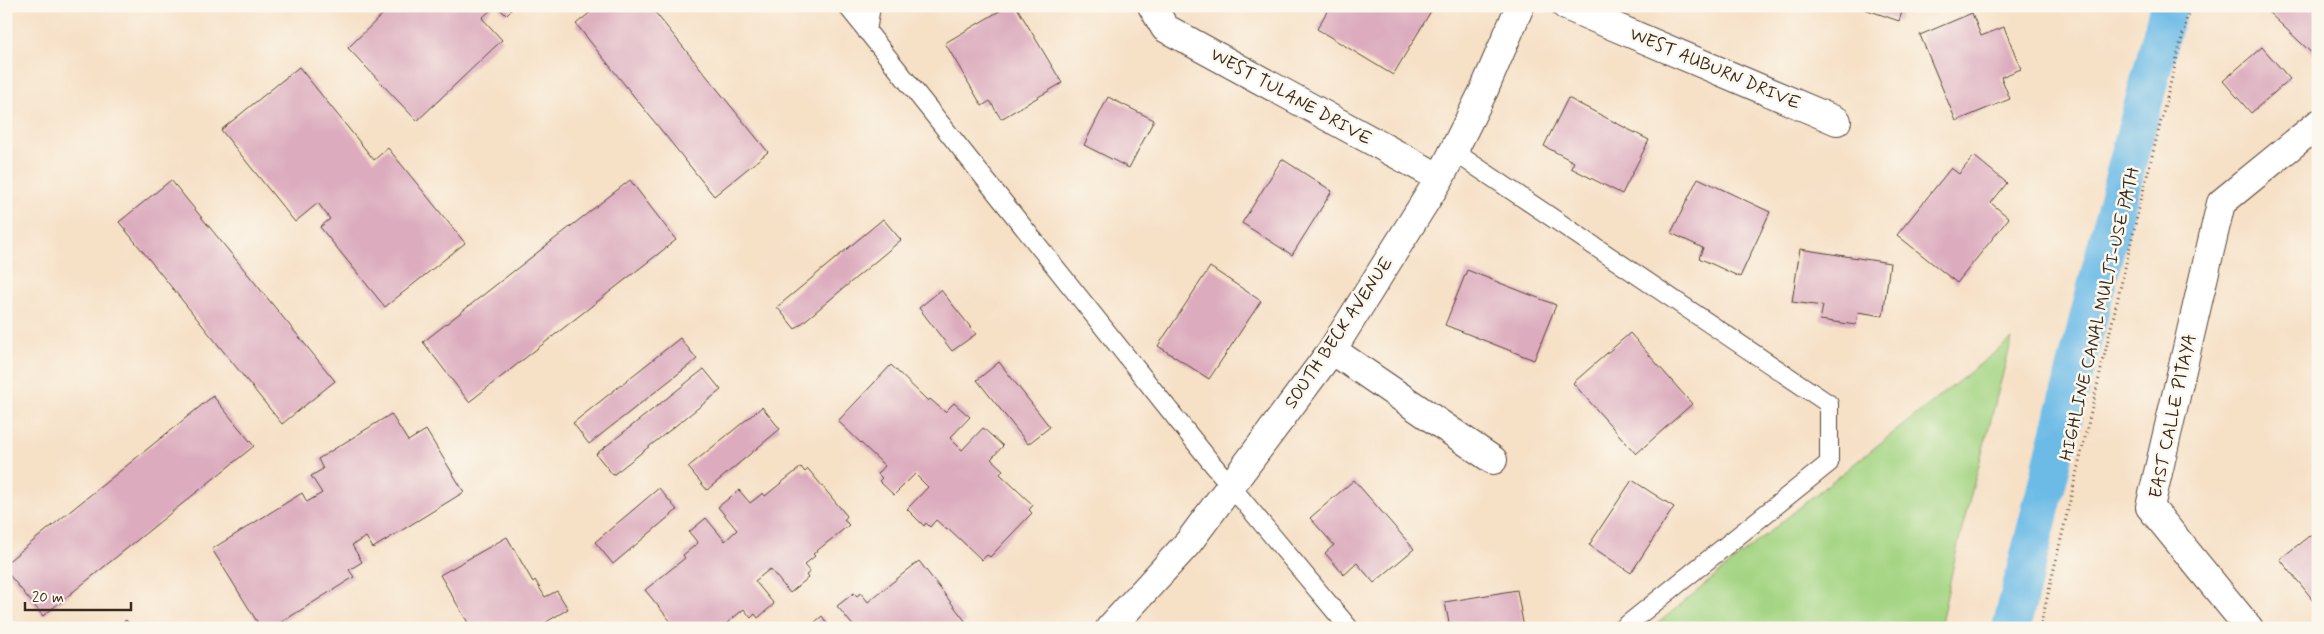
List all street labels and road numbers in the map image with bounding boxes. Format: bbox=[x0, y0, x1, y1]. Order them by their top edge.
street label: WEST AUBURN DRIVE bbox=[1626, 22, 1804, 116]
street label: WEST TULANE DRIVE bbox=[1206, 43, 1376, 152]
street label: HIGHLINE CANAL MULTI-USE PATH bbox=[2054, 165, 2146, 463]
street label: SOUTH BECK AVENUE bbox=[1279, 252, 1399, 414]
street label: EAST CALLE PITAYA bbox=[2144, 332, 2202, 500]

